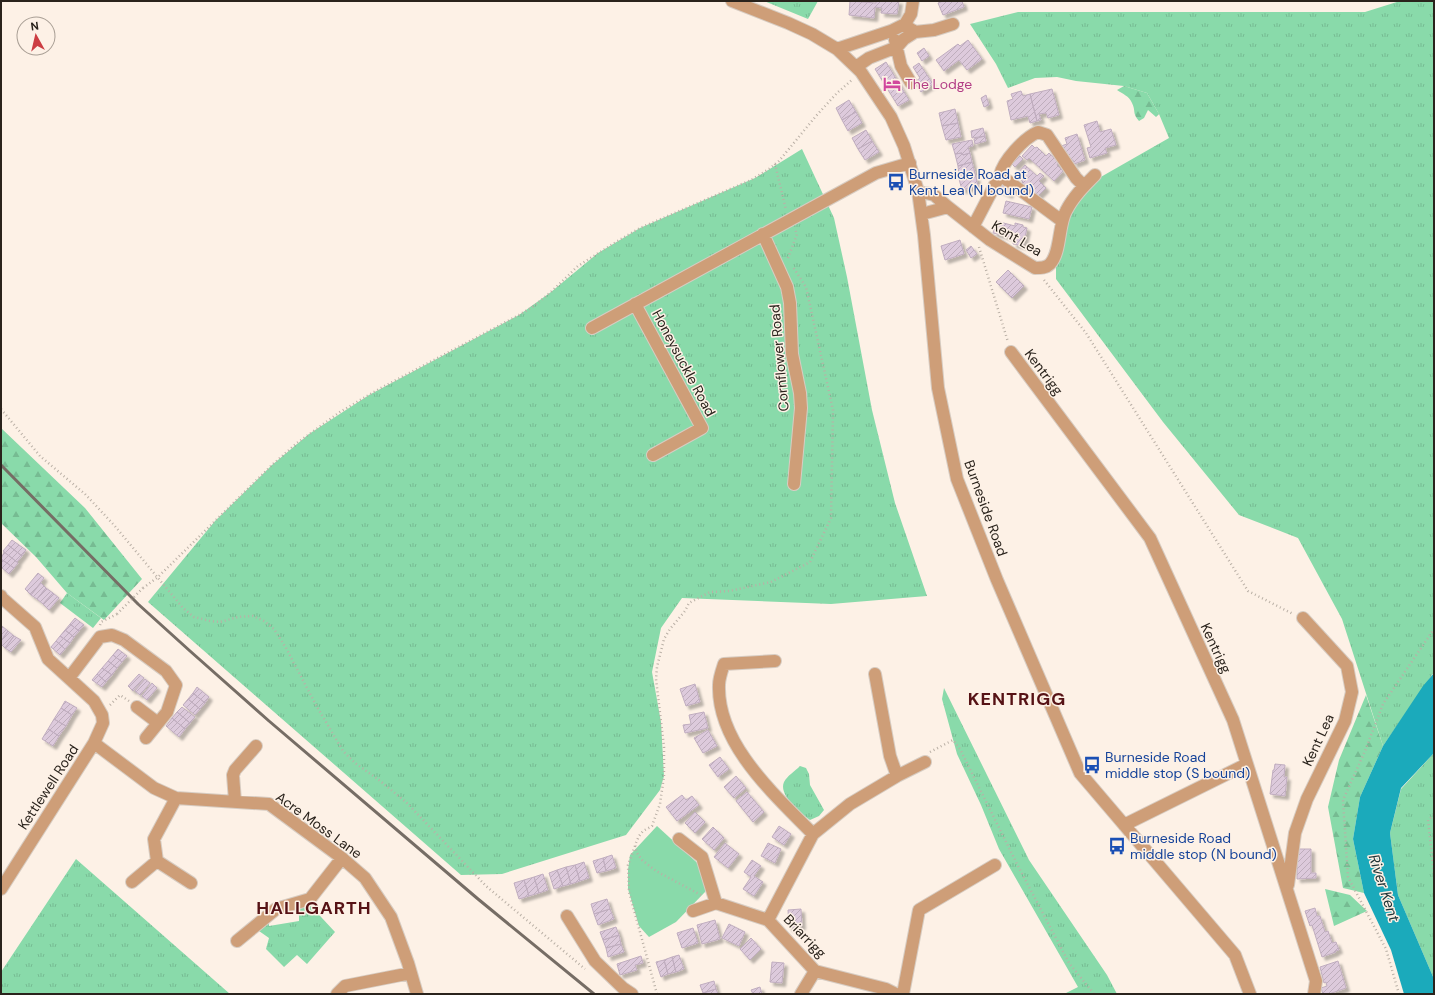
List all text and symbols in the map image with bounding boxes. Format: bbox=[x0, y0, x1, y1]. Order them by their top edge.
north arrow bbox=[16, 16, 56, 56]
text: N bbox=[30, 19, 40, 34]
hotel icon: The Lodge bbox=[882, 74, 902, 94]
place label: The Lodge bbox=[905, 75, 972, 93]
place label: Burneside Road at Kent Lea (N bound) bbox=[909, 165, 1034, 199]
bus stop icon: Burneside Road at Kent Lea (N bound) bbox=[886, 172, 906, 192]
street label: Kent Lea bbox=[989, 216, 1045, 260]
street label: Cornflower Road bbox=[765, 304, 793, 412]
street label: Honeysuckle Road bbox=[648, 306, 720, 420]
street label: Kentrigg bbox=[1021, 345, 1067, 399]
street label: Burneside Road bbox=[960, 457, 1012, 559]
street label: Kentrigg bbox=[1197, 620, 1236, 676]
district label: KENTRIGG bbox=[968, 687, 1066, 711]
street label: Kent Lea bbox=[1298, 711, 1338, 769]
street label: Kettlewell Road bbox=[14, 741, 82, 833]
place label: Burneside Road middle stop (S bound) bbox=[1105, 748, 1250, 782]
bus stop icon: Burneside Road middle stop (S bound) bbox=[1082, 755, 1102, 775]
street label: Acre Moss Lane bbox=[272, 788, 366, 862]
place label: Burneside Road middle stop (N bound) bbox=[1130, 829, 1277, 863]
bus stop icon: Burneside Road middle stop (N bound) bbox=[1107, 836, 1127, 856]
water label: River Kent bbox=[1364, 852, 1404, 925]
district label: HALLGARTH bbox=[256, 896, 372, 920]
street label: Briarrigg bbox=[780, 910, 830, 962]

